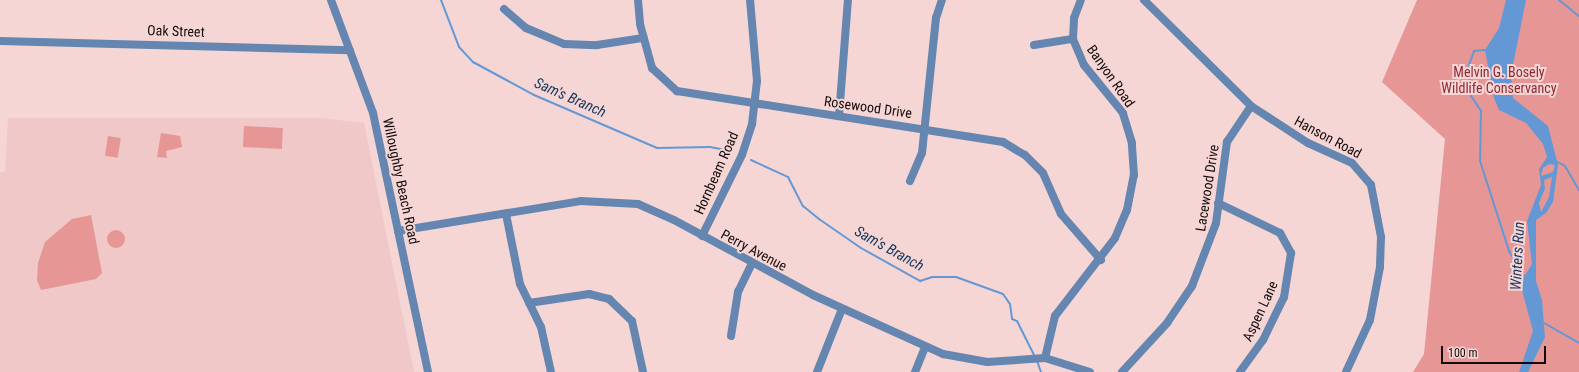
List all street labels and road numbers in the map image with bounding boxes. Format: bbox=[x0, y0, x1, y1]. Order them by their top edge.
street label: Oak Street bbox=[147, 22, 205, 40]
street label: Banyon Road bbox=[1083, 42, 1139, 110]
street label: Rosewood Drive bbox=[823, 93, 913, 121]
street label: Hanson Road bbox=[1292, 112, 1364, 162]
street label: Willoughby Beach Road bbox=[379, 116, 423, 246]
street label: Hornbeam Road bbox=[690, 129, 742, 217]
street label: Lacewood Drive bbox=[1192, 143, 1222, 233]
street label: Perry Avenue bbox=[718, 226, 790, 274]
street label: Aspen Lane bbox=[1239, 278, 1281, 344]

